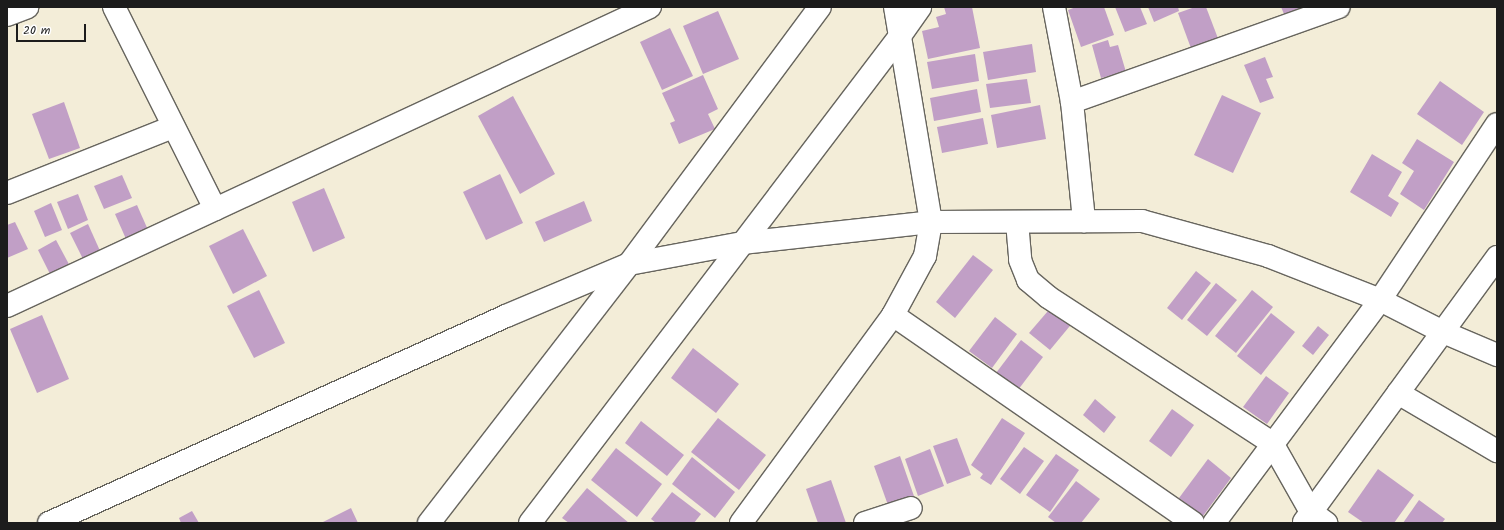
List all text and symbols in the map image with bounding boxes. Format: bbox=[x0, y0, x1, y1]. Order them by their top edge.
scale bar bbox=[18, 16, 88, 42]
text: 20 m bbox=[23, 21, 50, 40]

